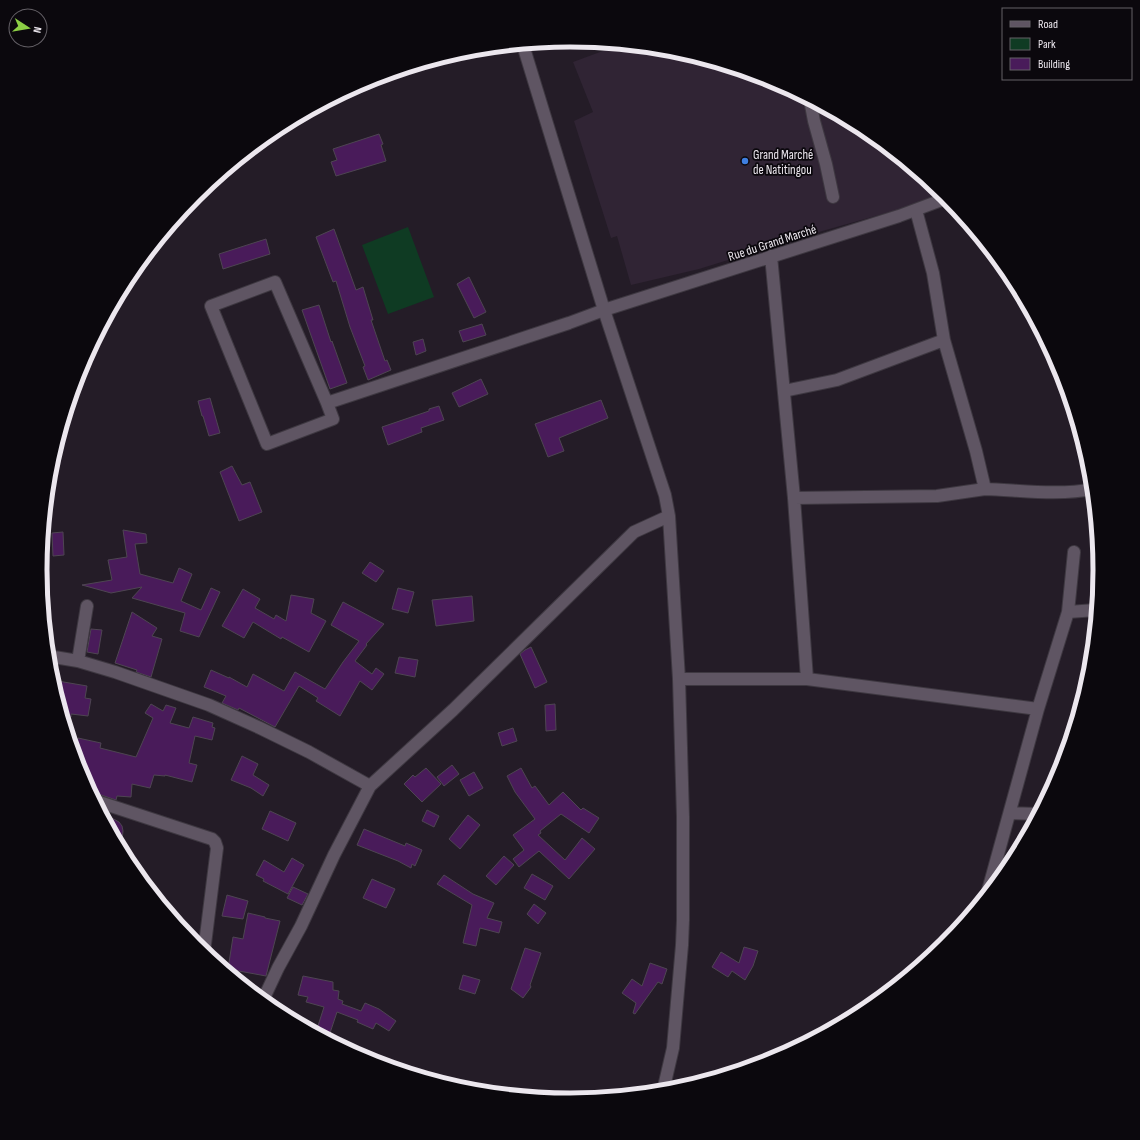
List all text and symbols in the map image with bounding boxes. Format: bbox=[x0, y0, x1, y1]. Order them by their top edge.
north arrow bbox=[8, 8, 48, 48]
legend bbox=[1002, 8, 1132, 80]
text: Road bbox=[1038, 17, 1058, 32]
text: N bbox=[30, 26, 44, 34]
text: Park bbox=[1038, 37, 1056, 52]
text: Building bbox=[1038, 57, 1070, 72]
place label: Grand Marché de Natitingou bbox=[753, 147, 813, 178]
marker: Grand Marché de Natitingou bbox=[740, 156, 750, 166]
street label: Rue du Grand Marché bbox=[726, 221, 819, 265]

